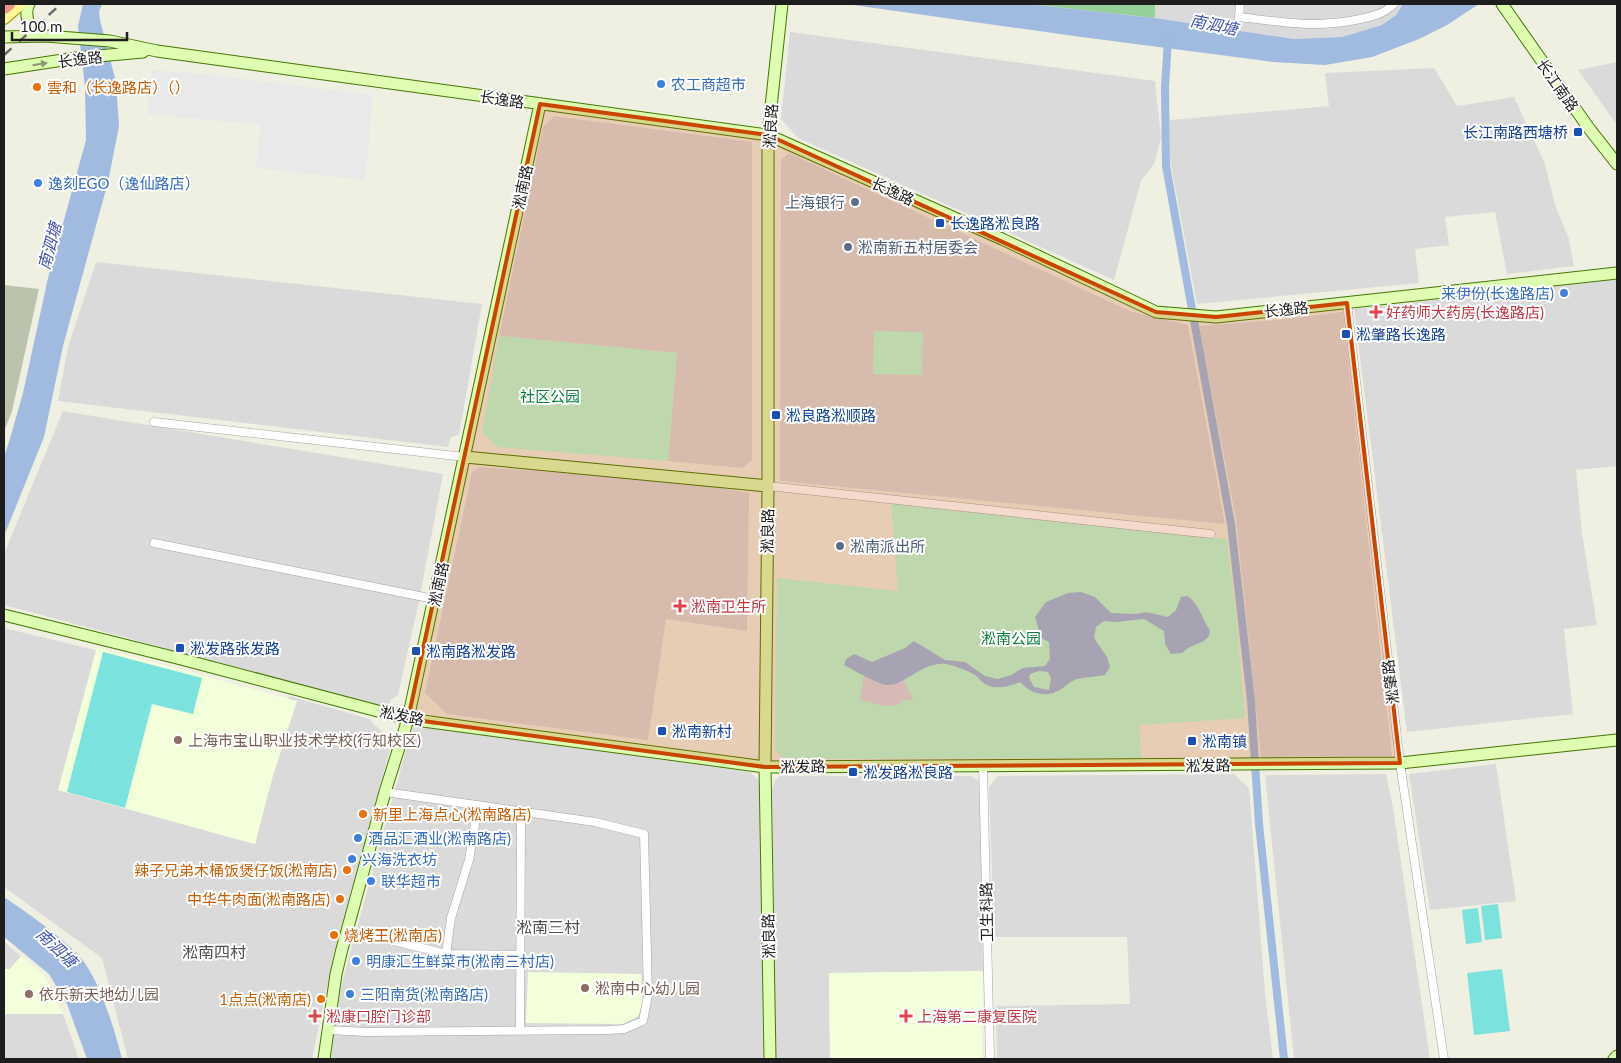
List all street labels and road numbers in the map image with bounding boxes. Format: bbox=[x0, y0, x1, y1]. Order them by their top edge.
street label: 长逸路 bbox=[57, 47, 103, 71]
street label: 长江南路 bbox=[1533, 55, 1583, 115]
street label: 长逸路 bbox=[478, 87, 526, 111]
street label: 淞良路 bbox=[759, 103, 781, 149]
street label: 淞南路 bbox=[509, 163, 535, 211]
street label: 长逸路 bbox=[869, 173, 917, 209]
street label: 长逸路 bbox=[1263, 298, 1309, 320]
street label: 淞良路 bbox=[758, 508, 776, 554]
street label: 淞南路 bbox=[425, 560, 451, 608]
street label: 淞肇路 bbox=[1378, 659, 1402, 705]
street label: 淞发路 bbox=[378, 702, 426, 728]
street label: 淞发路 bbox=[1185, 756, 1231, 774]
street label: 淞发路 bbox=[780, 757, 826, 775]
street label: 卫生科路 bbox=[976, 882, 996, 942]
street label: 淞良路 bbox=[759, 913, 777, 959]

